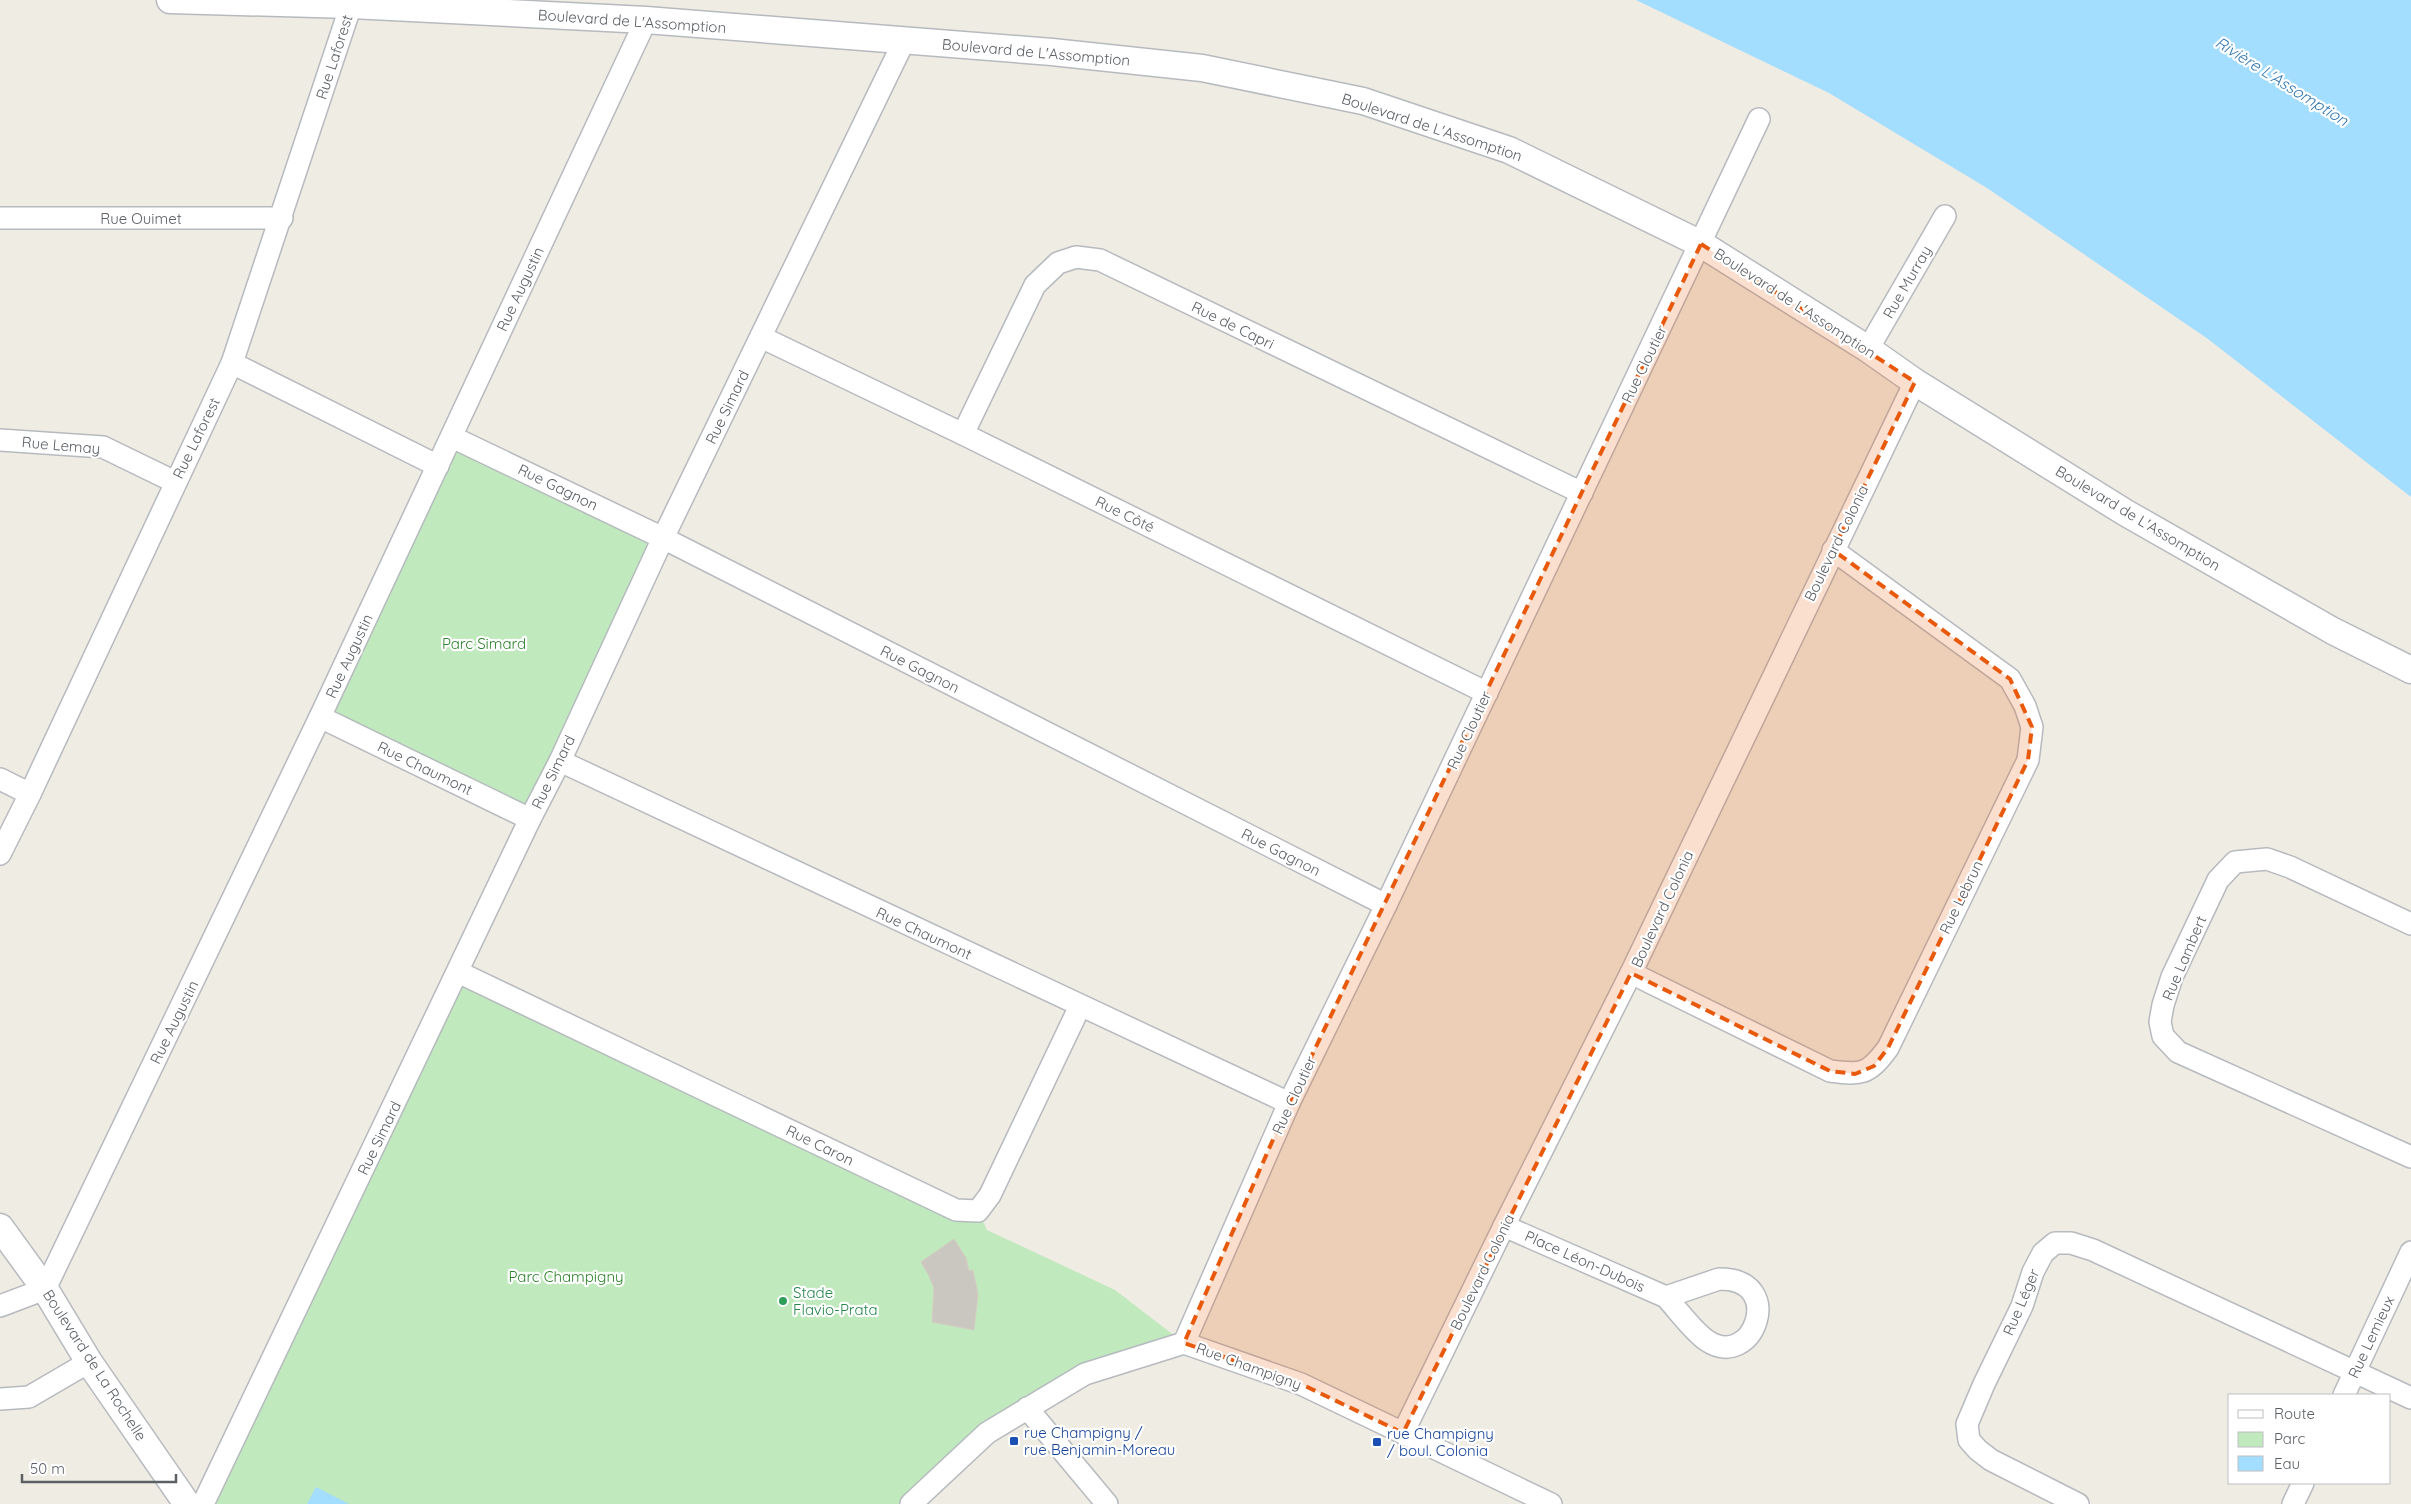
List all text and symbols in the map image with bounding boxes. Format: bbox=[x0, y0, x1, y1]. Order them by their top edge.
street label: Boulevard de L'Assomption bbox=[537, 5, 727, 37]
street label: Rue Laforest bbox=[311, 12, 357, 102]
water label: Rivière L'Assomption bbox=[2212, 32, 2353, 130]
street label: Boulevard de L'Assomption bbox=[941, 34, 1131, 70]
street label: Boulevard de L'Assomption bbox=[1339, 89, 1525, 165]
street label: Rue Ouimet bbox=[100, 209, 182, 228]
street label: Rue Murray bbox=[1879, 242, 1935, 322]
street label: Rue Augustin bbox=[492, 244, 548, 334]
street label: Boulevard de L'Assomption bbox=[1711, 244, 1879, 362]
street label: Rue de Capri bbox=[1189, 297, 1277, 353]
street label: Rue Cloutier bbox=[1617, 322, 1671, 406]
street label: Rue Simard bbox=[701, 367, 753, 447]
street label: Rue Laforest bbox=[168, 394, 224, 482]
street label: Rue Lemay bbox=[21, 432, 101, 458]
street label: Rue Gagnon bbox=[515, 460, 601, 514]
street label: Boulevard de L'Assomption bbox=[2052, 461, 2224, 575]
street label: Boulevard Colonia bbox=[1800, 482, 1872, 604]
street label: Rue Côté bbox=[1092, 492, 1158, 536]
street label: Rue Augustin bbox=[321, 611, 377, 701]
park label: Parc Simard bbox=[442, 634, 526, 653]
street label: Rue Gagnon bbox=[877, 641, 963, 697]
street label: Rue Cloutier bbox=[1443, 688, 1496, 772]
street label: Rue Simard bbox=[527, 732, 579, 812]
street label: Rue Chaumont bbox=[374, 737, 476, 799]
street label: Rue Gagnon bbox=[1238, 824, 1324, 880]
street label: Boulevard Colonia bbox=[1627, 847, 1697, 971]
street label: Rue Lebrun bbox=[1935, 857, 1987, 937]
street label: Rue Chaumont bbox=[873, 903, 975, 963]
street label: Rue Lambert bbox=[2158, 913, 2210, 1003]
street label: Rue Augustin bbox=[146, 977, 202, 1067]
street label: Rue Cloutier bbox=[1268, 1053, 1321, 1137]
street label: Rue Simard bbox=[353, 1098, 405, 1178]
street label: Rue Caron bbox=[783, 1120, 857, 1170]
street label: Boulevard Colonia bbox=[1446, 1211, 1518, 1333]
street label: Place Léon-Dubois bbox=[1522, 1226, 1648, 1296]
street label: Rue Léger bbox=[1998, 1266, 2044, 1338]
park label: Parc Champigny bbox=[508, 1267, 624, 1286]
place label: Stade Flavio-Prata bbox=[793, 1283, 878, 1319]
street label: Boulevard de La Rochelle bbox=[39, 1286, 151, 1444]
street label: Rue Lemieux bbox=[2344, 1293, 2398, 1381]
marker: Stade Flavio-Prata bbox=[777, 1295, 789, 1307]
street label: Rue Champigny bbox=[1194, 1338, 1304, 1394]
legend bbox=[2228, 1394, 2391, 1484]
text: Route bbox=[2274, 1404, 2315, 1423]
place label: rue Champigny / rue Benjamin-Moreau bbox=[1024, 1423, 1175, 1459]
place label: rue Champigny / boul. Colonia bbox=[1387, 1424, 1494, 1460]
text: Parc bbox=[2274, 1429, 2305, 1448]
marker: rue Champigny / rue Benjamin-Moreau bbox=[1008, 1435, 1020, 1447]
marker: rue Champigny / boul. Colonia bbox=[1371, 1436, 1383, 1448]
scale bar bbox=[22, 1452, 176, 1484]
text: Eau bbox=[2274, 1454, 2300, 1473]
text: 50 m bbox=[30, 1459, 65, 1478]

